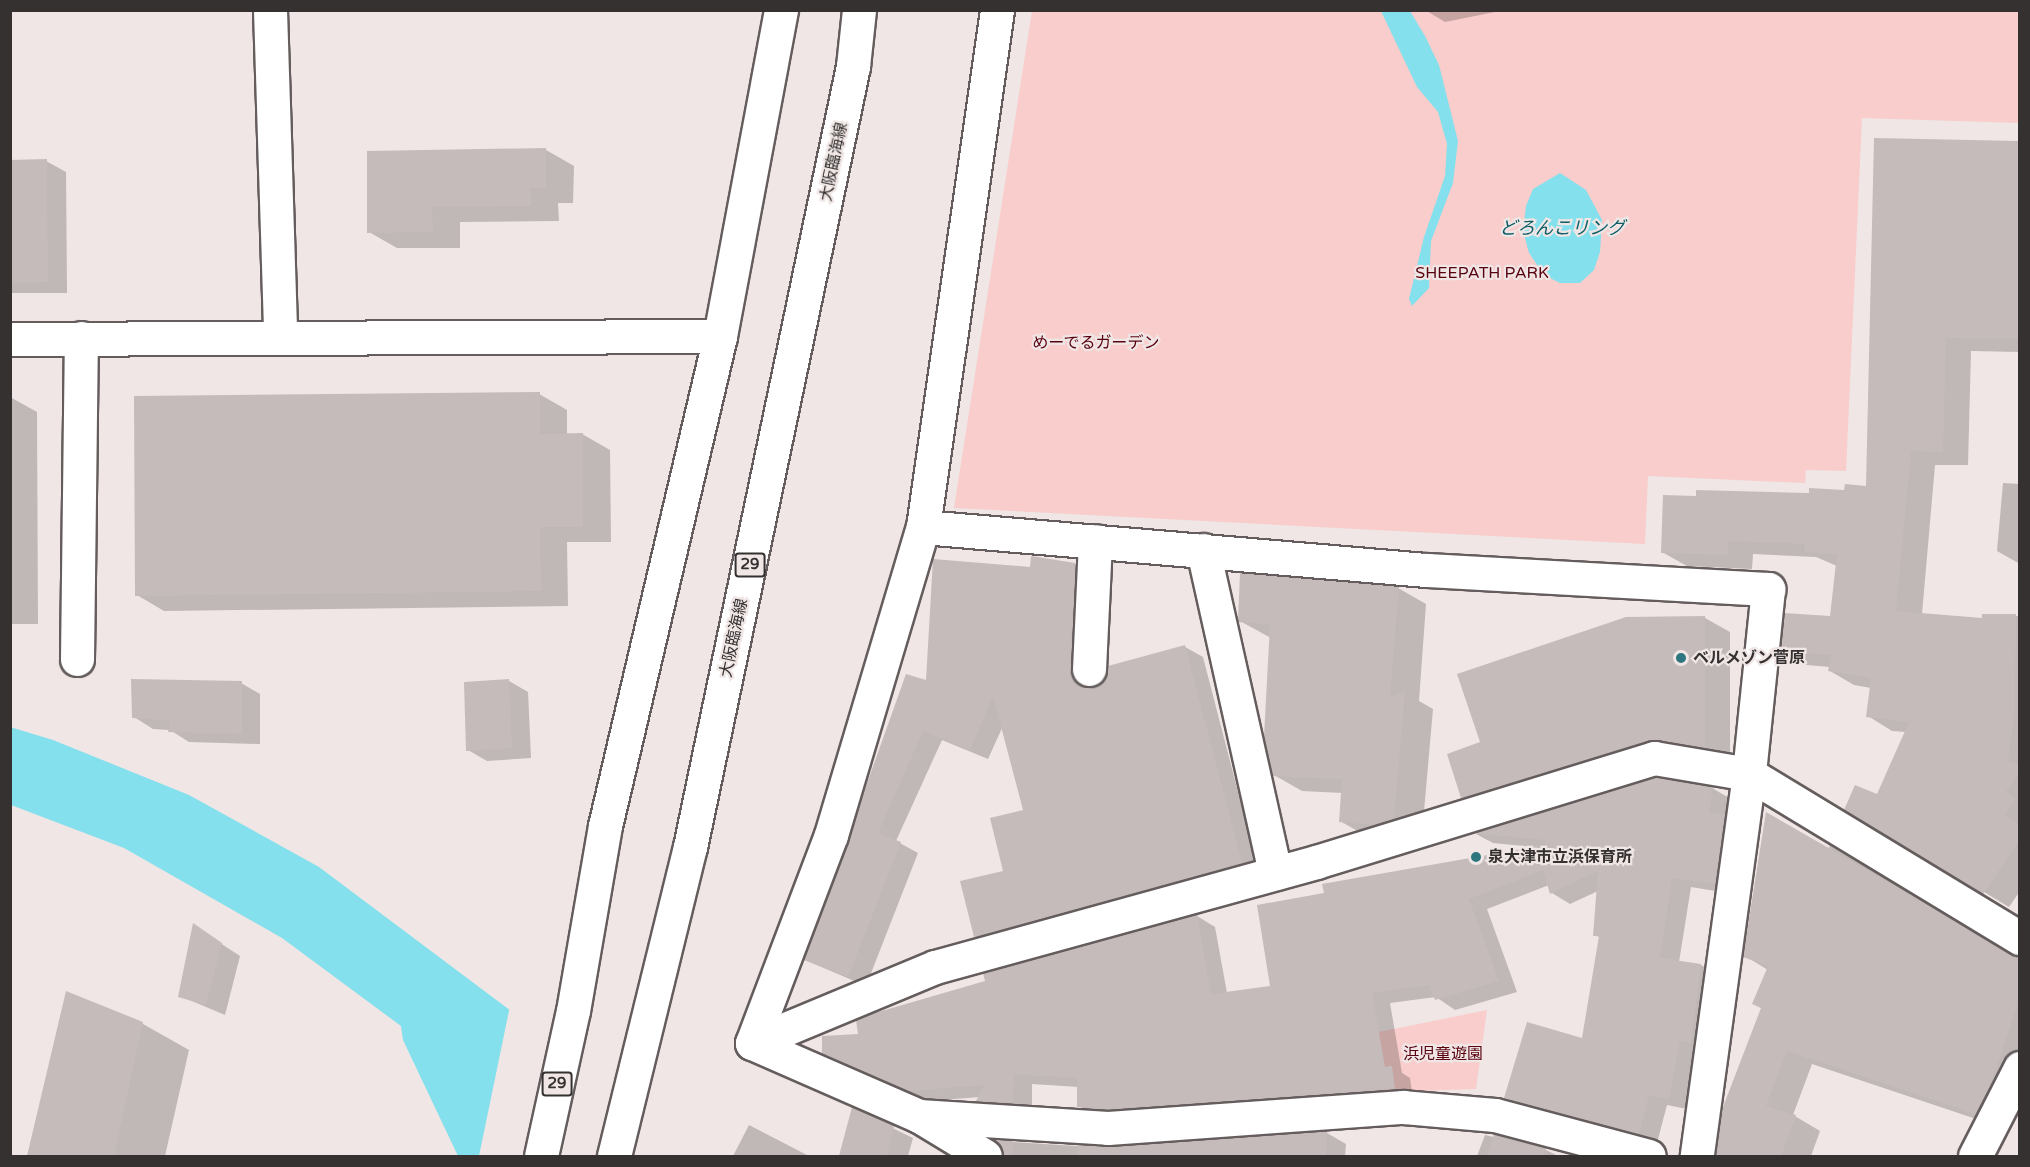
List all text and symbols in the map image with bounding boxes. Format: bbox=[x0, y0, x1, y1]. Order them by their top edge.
street label: 大阪臨海線 bbox=[816, 121, 852, 203]
water label: どろんこリング bbox=[1499, 217, 1625, 239]
park label: SHEEPATH PARK bbox=[1415, 263, 1549, 283]
park label: めーでるガーデン bbox=[1032, 333, 1160, 353]
road number: 29 bbox=[734, 553, 766, 577]
street label: 大阪臨海線 bbox=[716, 597, 752, 679]
place label: ベルメゾン菅原 bbox=[1693, 648, 1805, 668]
marker: ベルメゾン菅原 bbox=[1674, 651, 1688, 665]
place label: 泉大津市立浜保育所 bbox=[1488, 847, 1632, 867]
marker: 泉大津市立浜保育所 bbox=[1469, 850, 1483, 864]
park label: 浜児童遊園 bbox=[1403, 1044, 1483, 1064]
road number: 29 bbox=[540, 1072, 574, 1096]

